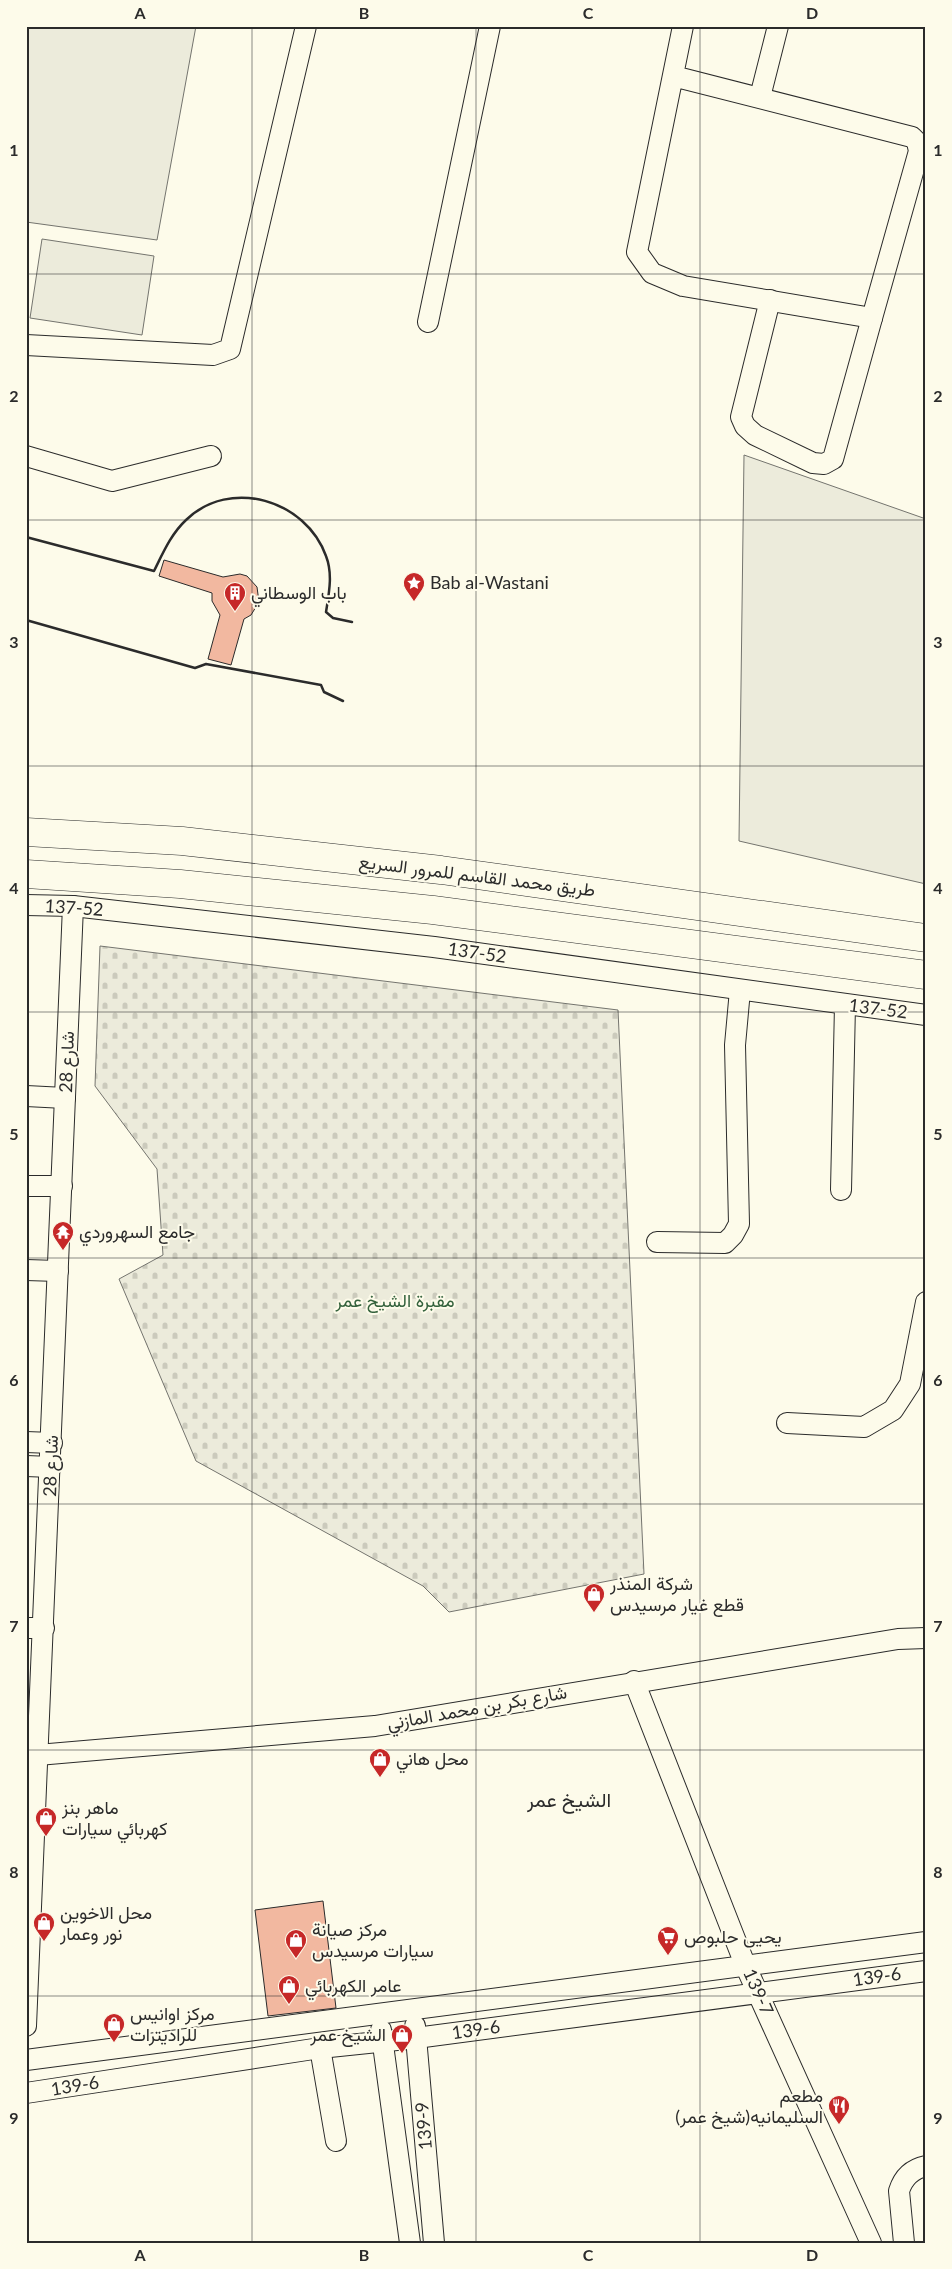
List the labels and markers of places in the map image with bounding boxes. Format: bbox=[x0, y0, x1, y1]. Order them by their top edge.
place icon: Bab al-Wastani bbox=[402, 571, 426, 602]
place label: Bab al-Wastani bbox=[430, 571, 549, 593]
building icon: باب الوسطاني bbox=[223, 581, 247, 612]
place label: باب الوسطاني bbox=[251, 581, 347, 608]
temple icon: جامع السهروردي bbox=[51, 1220, 75, 1251]
place label: جامع السهروردي bbox=[79, 1220, 195, 1247]
place label: شركة المنذر قطع غيار مرسيدس bbox=[609, 1572, 744, 1617]
shop icon: شركة المنذر قطع غيار مرسيدس bbox=[582, 1582, 606, 1613]
shop icon: محل هاني bbox=[368, 1747, 392, 1778]
place label: محل هاني bbox=[396, 1747, 469, 1774]
place label: ماهر بنز كهربائي سيارات bbox=[61, 1796, 168, 1844]
shop icon: ماهر بنز كهربائي سيارات bbox=[34, 1806, 58, 1837]
place label: محل الاخوين نور وعمار bbox=[59, 1901, 152, 1945]
shop icon: محل الاخوين نور وعمار bbox=[32, 1911, 56, 1942]
place label: مركز صيانة سيارات مرسيدس bbox=[312, 1918, 434, 1962]
supermarket icon: يحيى حلبوص bbox=[656, 1925, 680, 1956]
place label: يحيى حلبوص bbox=[684, 1925, 782, 1948]
shop icon: مركز صيانة سيارات مرسيدس bbox=[284, 1928, 308, 1959]
shop icon: عامر الكهربائي bbox=[277, 1974, 301, 2005]
place label: عامر الكهربائي bbox=[305, 1974, 402, 2001]
place label: مركز اوانيس للراديترات bbox=[130, 2002, 215, 2046]
shop icon: مركز اوانيس للراديترات bbox=[102, 2012, 126, 2043]
place label: الشيخ عمر bbox=[309, 2023, 386, 2047]
shop icon: الشيخ عمر bbox=[390, 2023, 414, 2054]
place label: مطعم السليمانيه(شيخ عمر) bbox=[675, 2084, 823, 2129]
restaurant icon: مطعم السليمانيه(شيخ عمر) bbox=[827, 2094, 851, 2125]

